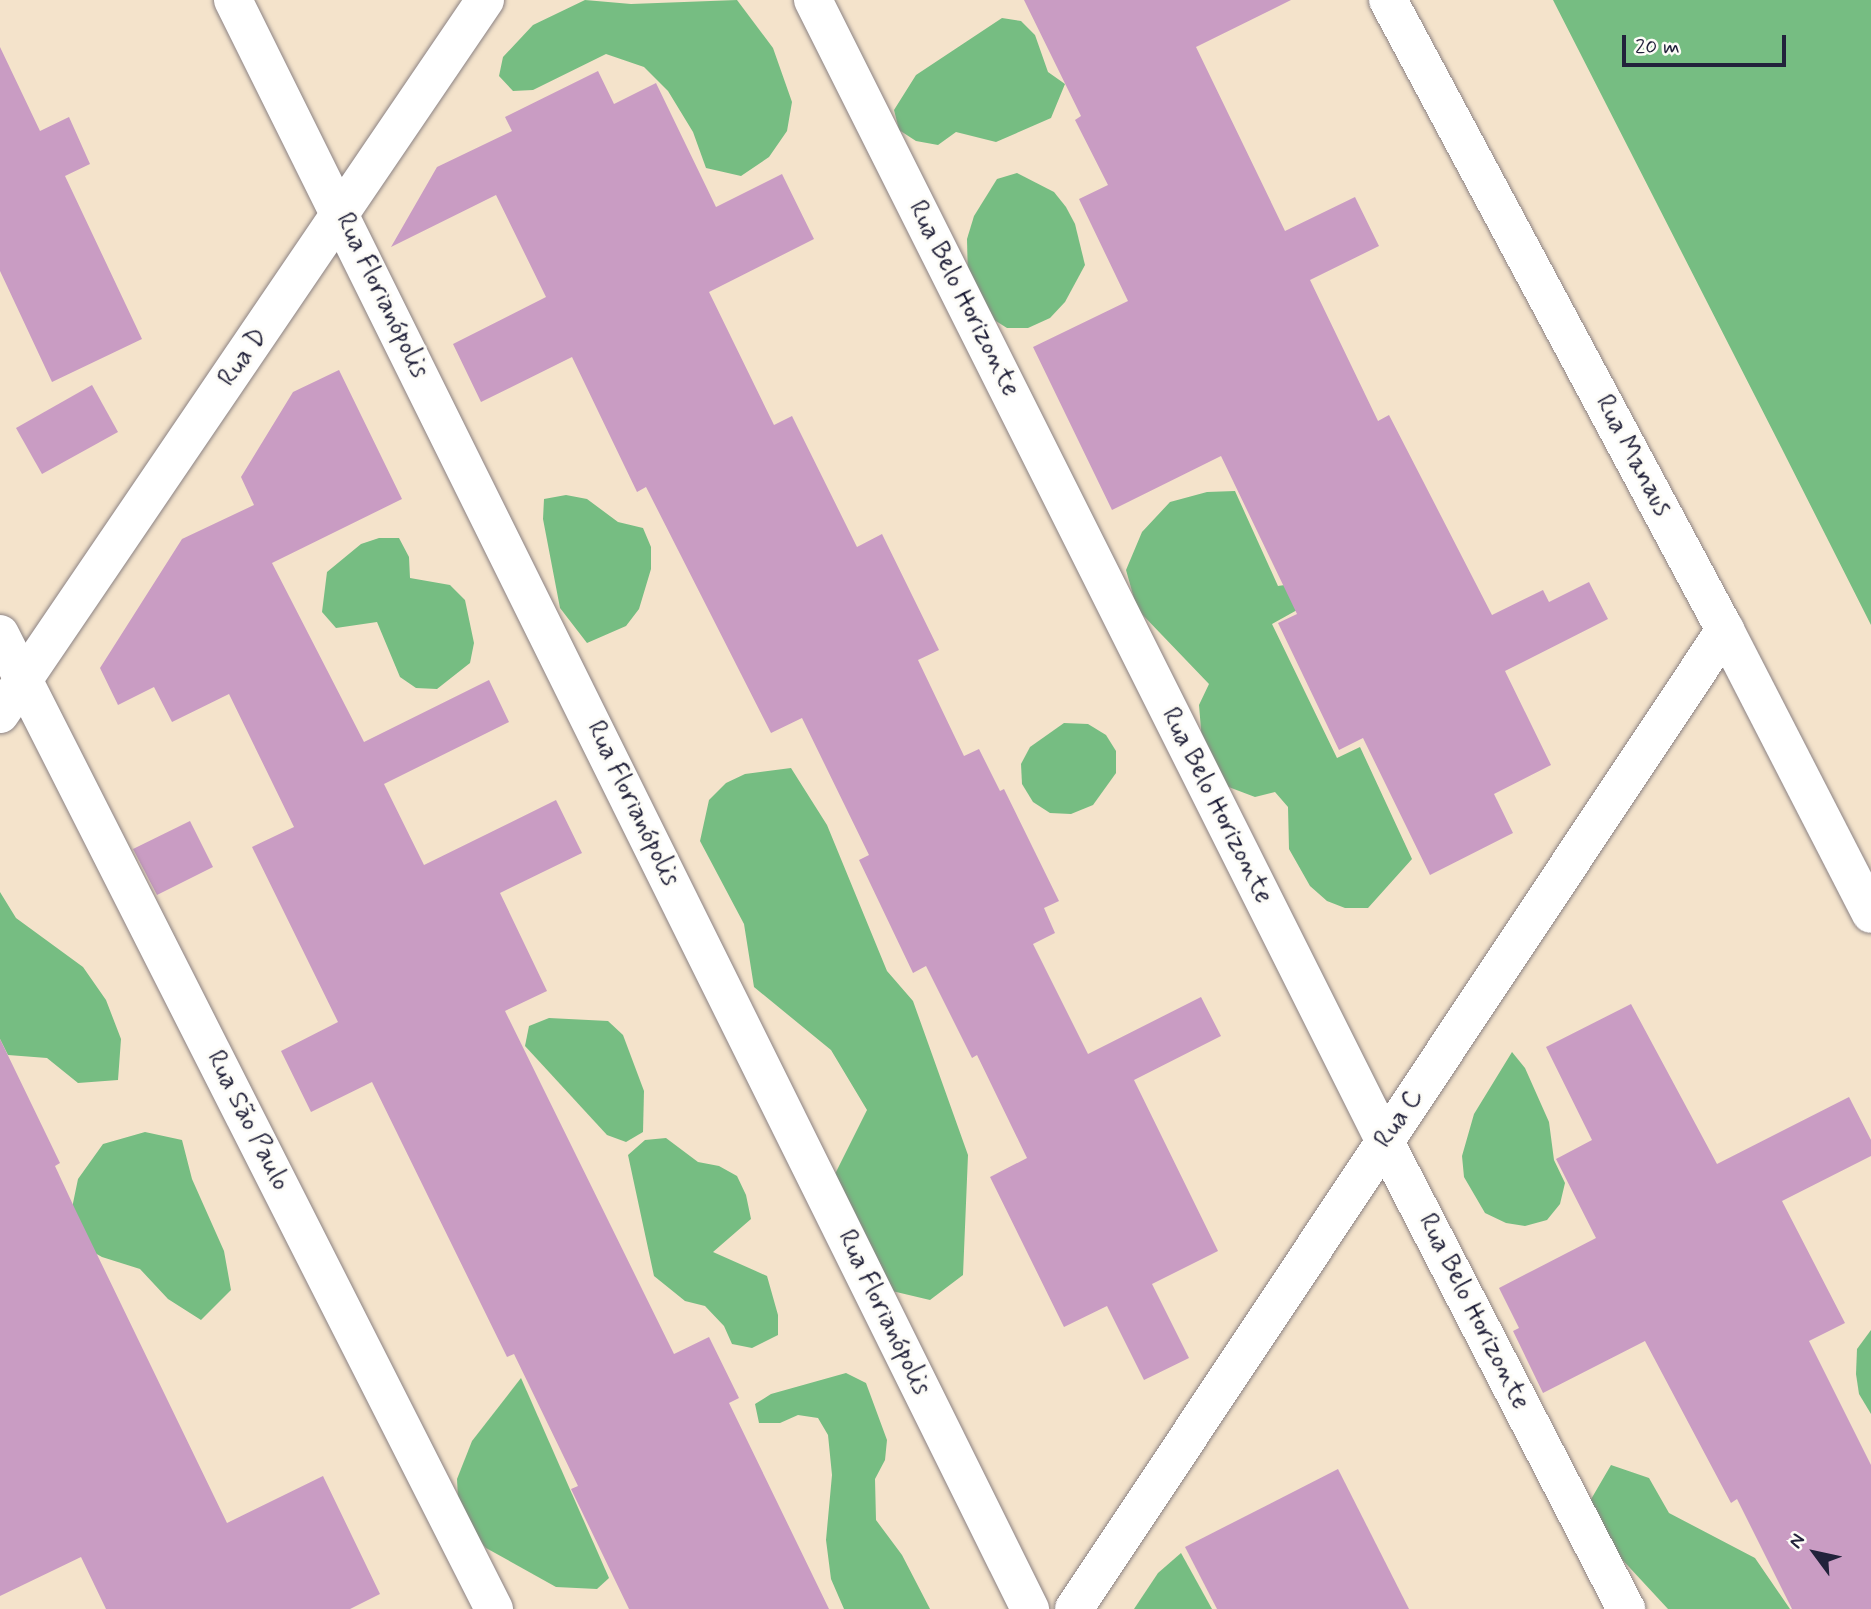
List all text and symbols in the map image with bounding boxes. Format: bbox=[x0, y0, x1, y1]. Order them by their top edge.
scale bar bbox=[1626, 21, 1790, 65]
text: 20 m bbox=[1635, 33, 1680, 61]
street label: Rua Belo Horizonte bbox=[903, 201, 1023, 397]
street label: Rua Florianópolis bbox=[327, 207, 435, 385]
street label: Rua D bbox=[213, 323, 275, 393]
street label: Rua Manaus bbox=[1587, 389, 1677, 523]
street label: Rua Belo Horizonte bbox=[1156, 708, 1276, 904]
street label: Rua Florianópolis bbox=[578, 715, 686, 893]
street label: Rua São Paulo bbox=[200, 1049, 294, 1193]
street label: Rua C bbox=[1369, 1083, 1431, 1155]
street label: Rua Belo Horizonte bbox=[1413, 1214, 1533, 1410]
street label: Rua Florianópolis bbox=[829, 1224, 937, 1402]
north arrow bbox=[1780, 1518, 1850, 1588]
text: N bbox=[1783, 1529, 1811, 1553]

